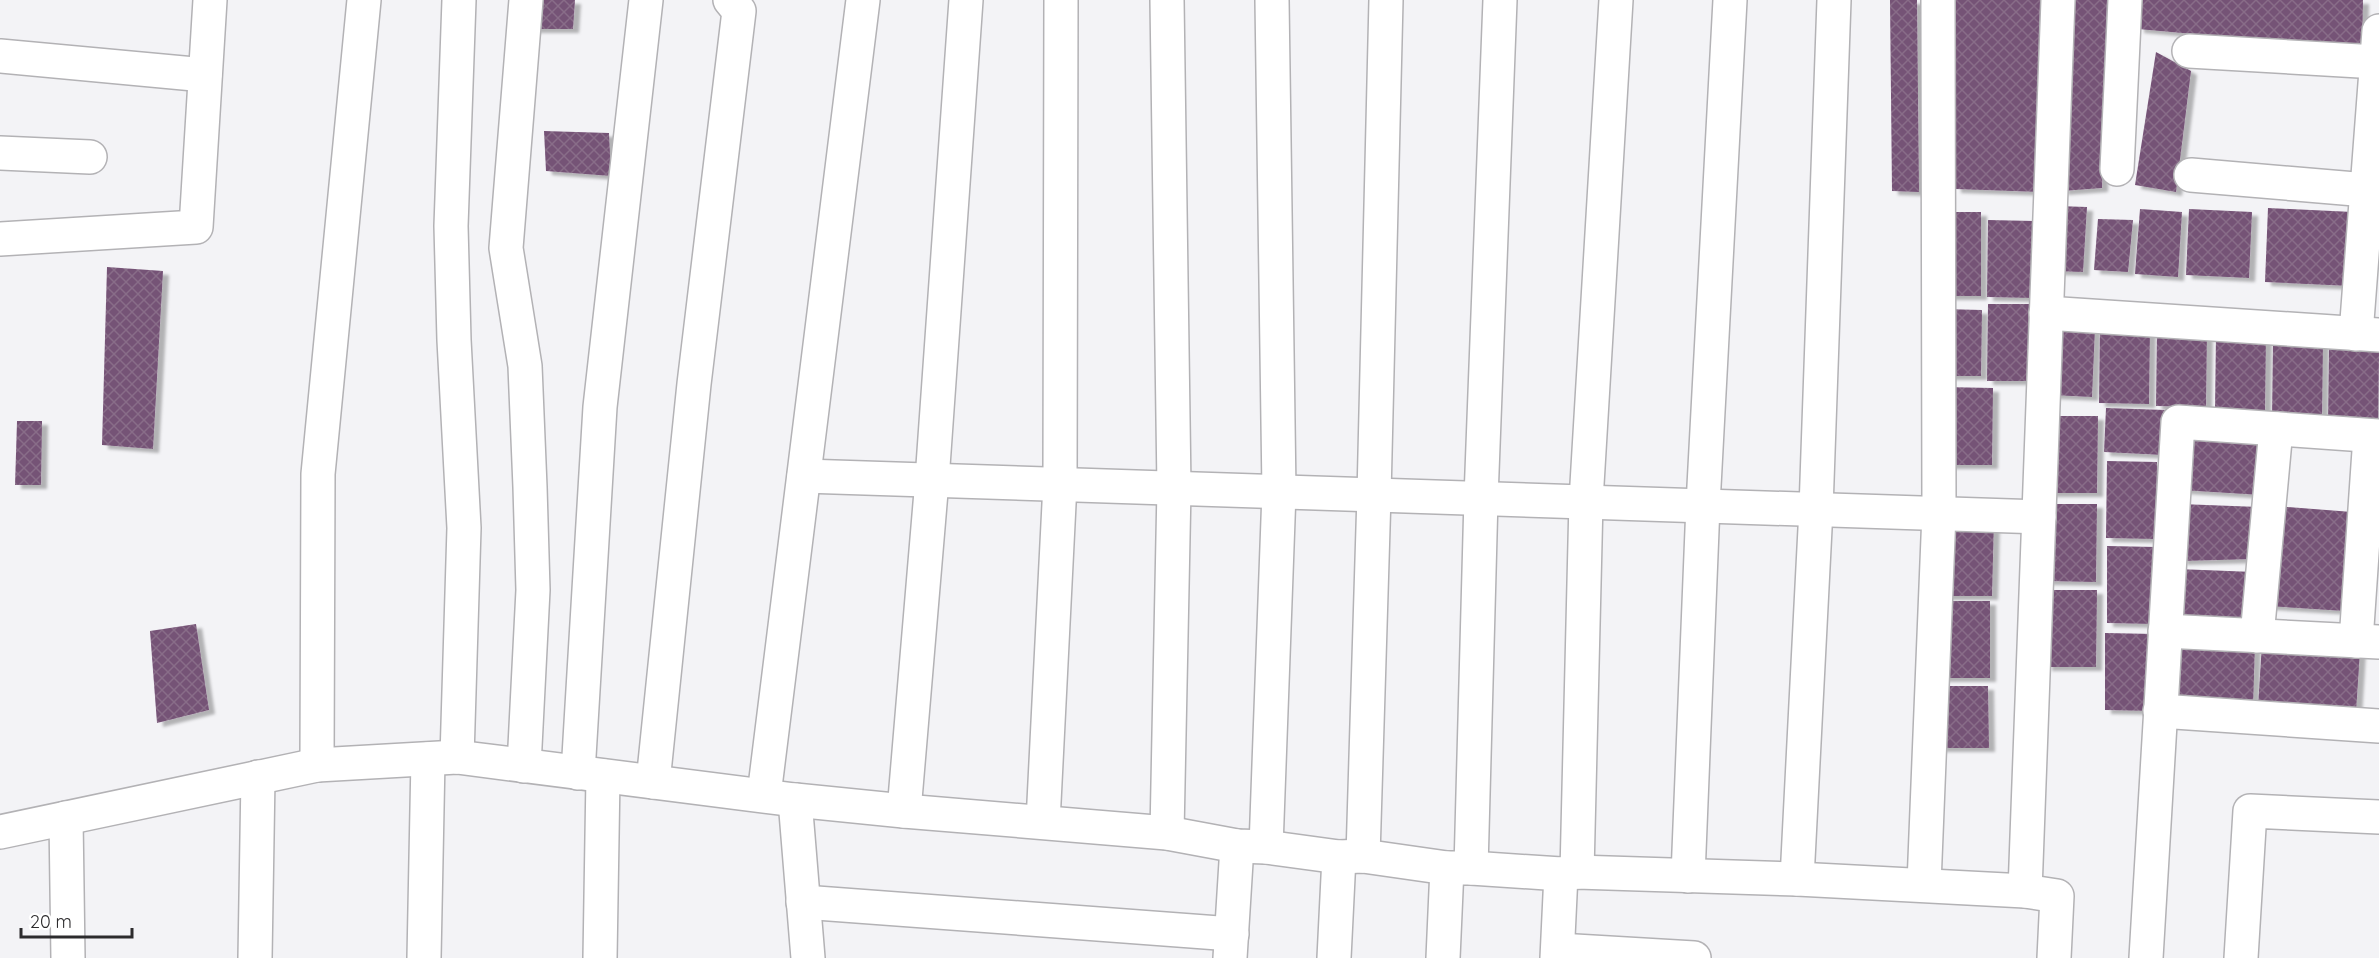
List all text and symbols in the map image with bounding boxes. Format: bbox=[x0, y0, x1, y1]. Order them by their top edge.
scale bar bbox=[21, 901, 132, 939]
text: 20 m bbox=[30, 910, 72, 933]

